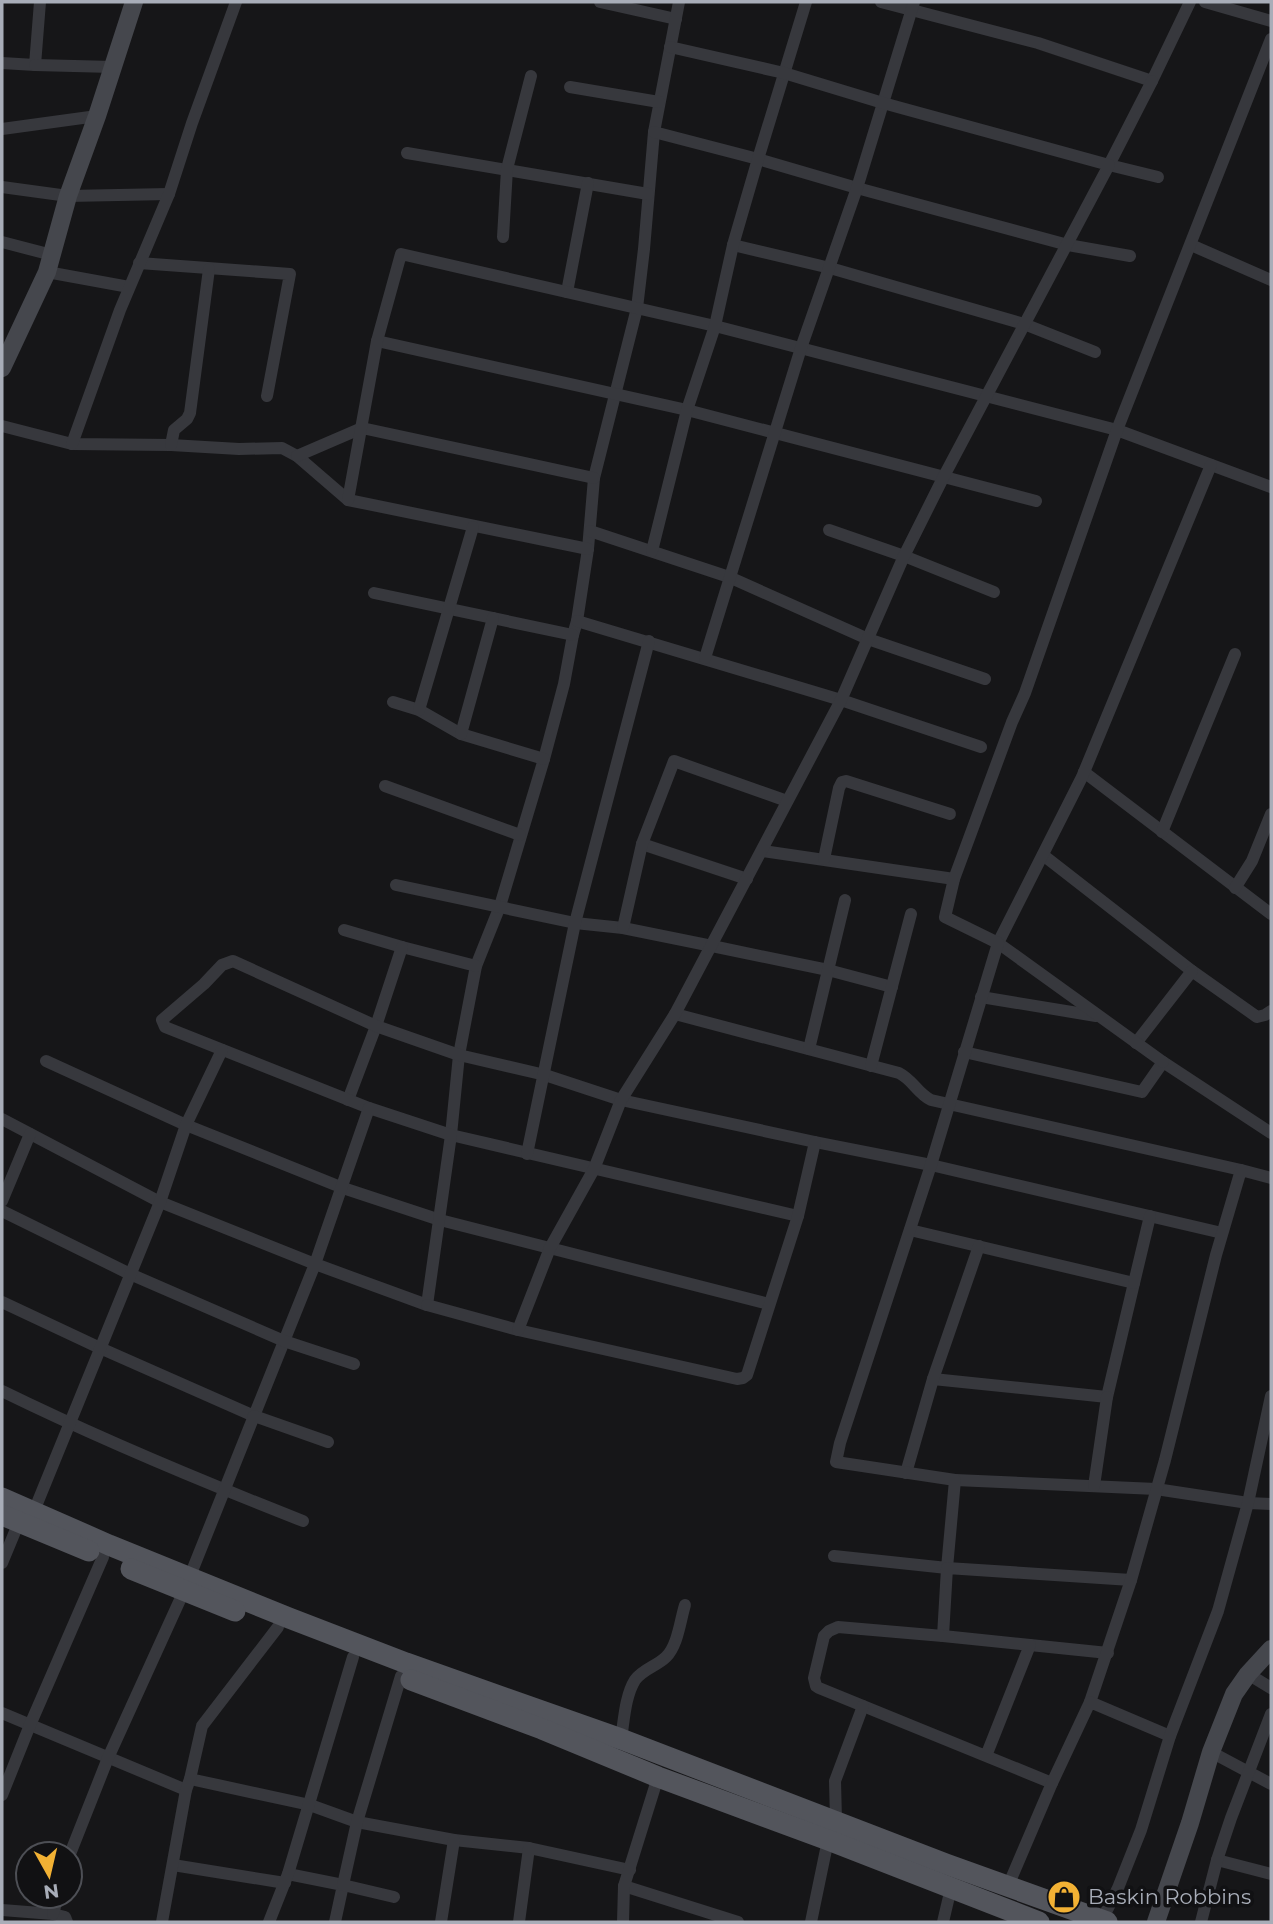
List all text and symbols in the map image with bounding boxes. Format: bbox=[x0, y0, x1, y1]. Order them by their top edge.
north arrow bbox=[14, 1840, 84, 1910]
shop icon: Baskin Robbins bbox=[1045, 1878, 1083, 1916]
text: N bbox=[42, 1879, 61, 1904]
place label: Baskin Robbins bbox=[1088, 1884, 1251, 1909]

